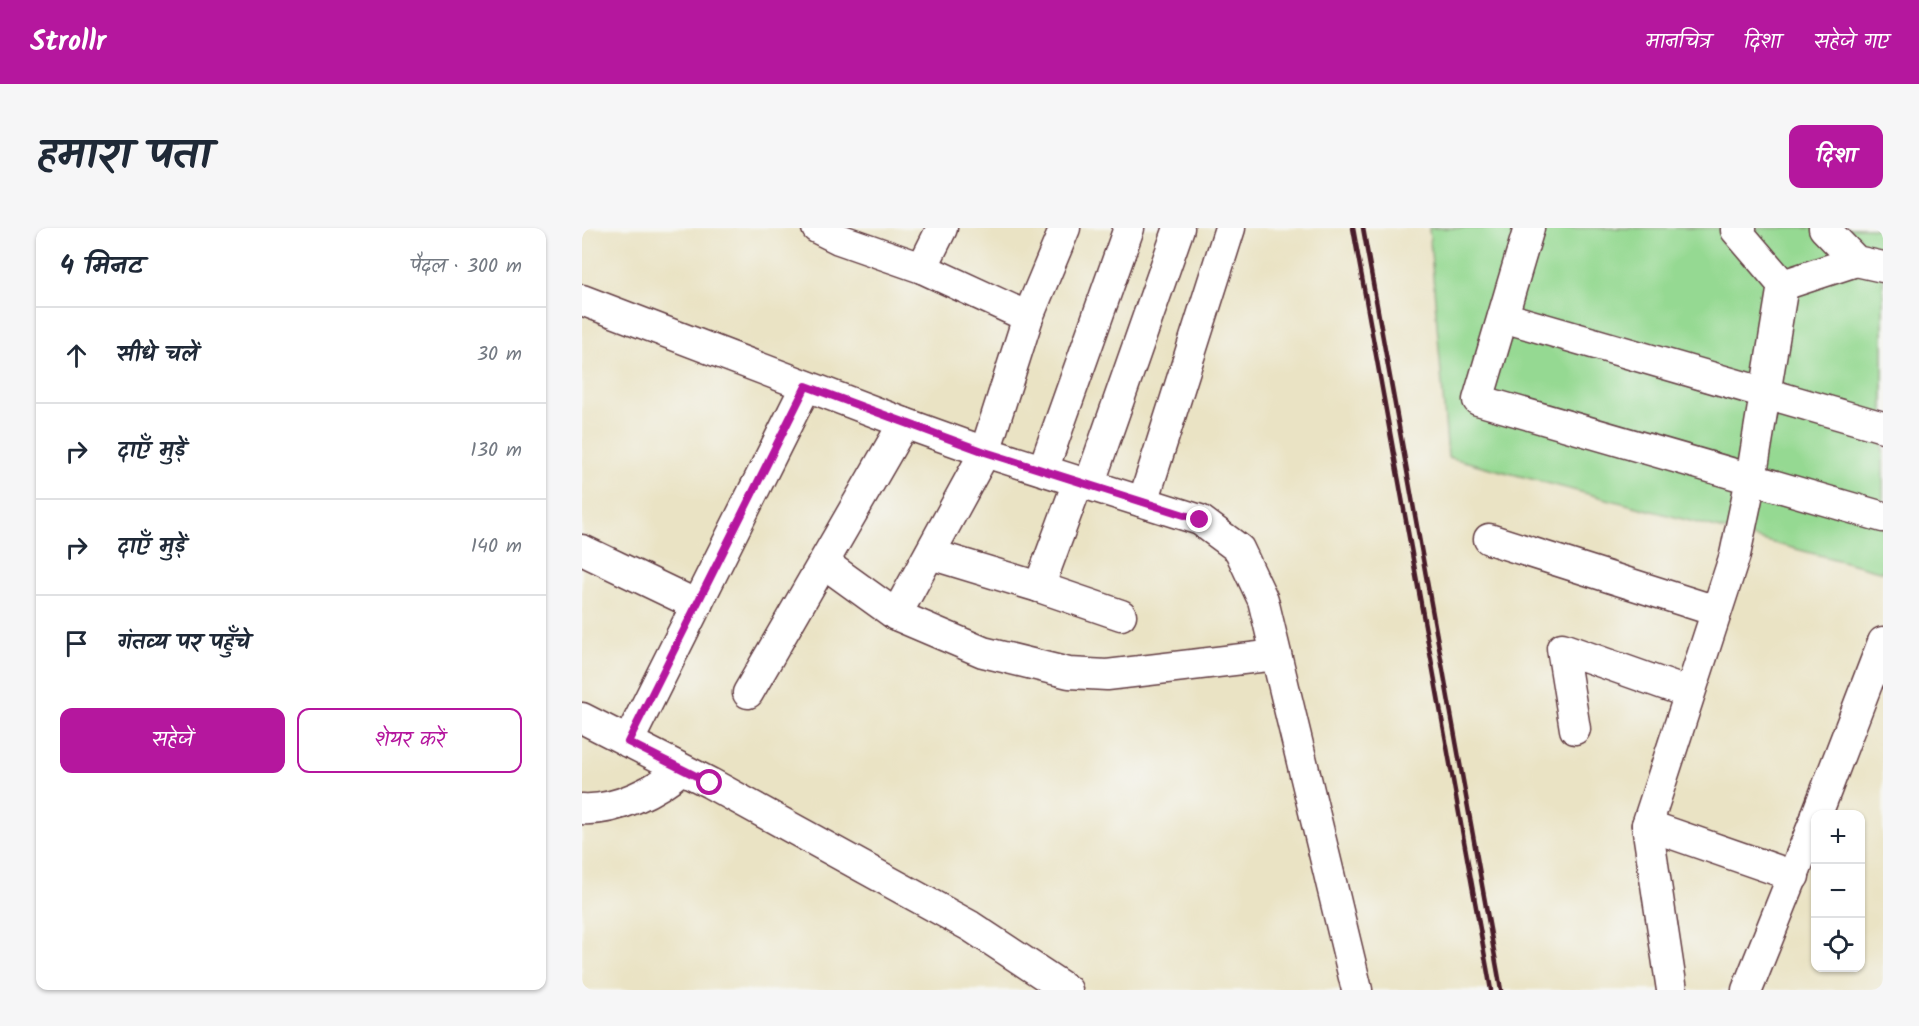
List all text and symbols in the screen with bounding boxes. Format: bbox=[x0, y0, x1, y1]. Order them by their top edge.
text: Strollr bbox=[30, 20, 106, 65]
text: मानचित्र bbox=[1645, 26, 1711, 59]
text: दिशा bbox=[1744, 26, 1781, 59]
text: सहेजे गए bbox=[1814, 26, 1889, 59]
text: हमारा पता bbox=[36, 123, 211, 190]
button: दिशा bbox=[1789, 125, 1883, 188]
text: 4 मिनट bbox=[60, 246, 143, 288]
text: पैदल · 300 m bbox=[410, 251, 522, 283]
text: सीधे चलें bbox=[117, 338, 198, 373]
icon: ahead bbox=[60, 339, 93, 372]
text: 30 m bbox=[477, 339, 522, 371]
text: दाएँ मुड़ें bbox=[117, 434, 186, 469]
icon: right bbox=[60, 435, 93, 468]
text: 130 m bbox=[470, 435, 522, 467]
route end bbox=[1186, 506, 1212, 532]
text: दाएँ मुड़ें bbox=[117, 530, 186, 565]
icon: right bbox=[60, 531, 93, 564]
text: 140 m bbox=[471, 531, 522, 563]
text: गंतव्य पर पहुँचे bbox=[117, 626, 250, 661]
icon: arrive bbox=[60, 627, 93, 660]
button: सहेजें bbox=[60, 708, 285, 773]
button: शेयर करें bbox=[297, 708, 522, 773]
route start bbox=[696, 769, 722, 795]
map controls bbox=[1811, 810, 1865, 972]
button: + bbox=[1811, 810, 1865, 864]
button: − bbox=[1811, 864, 1865, 918]
button: locate bbox=[1811, 918, 1865, 972]

